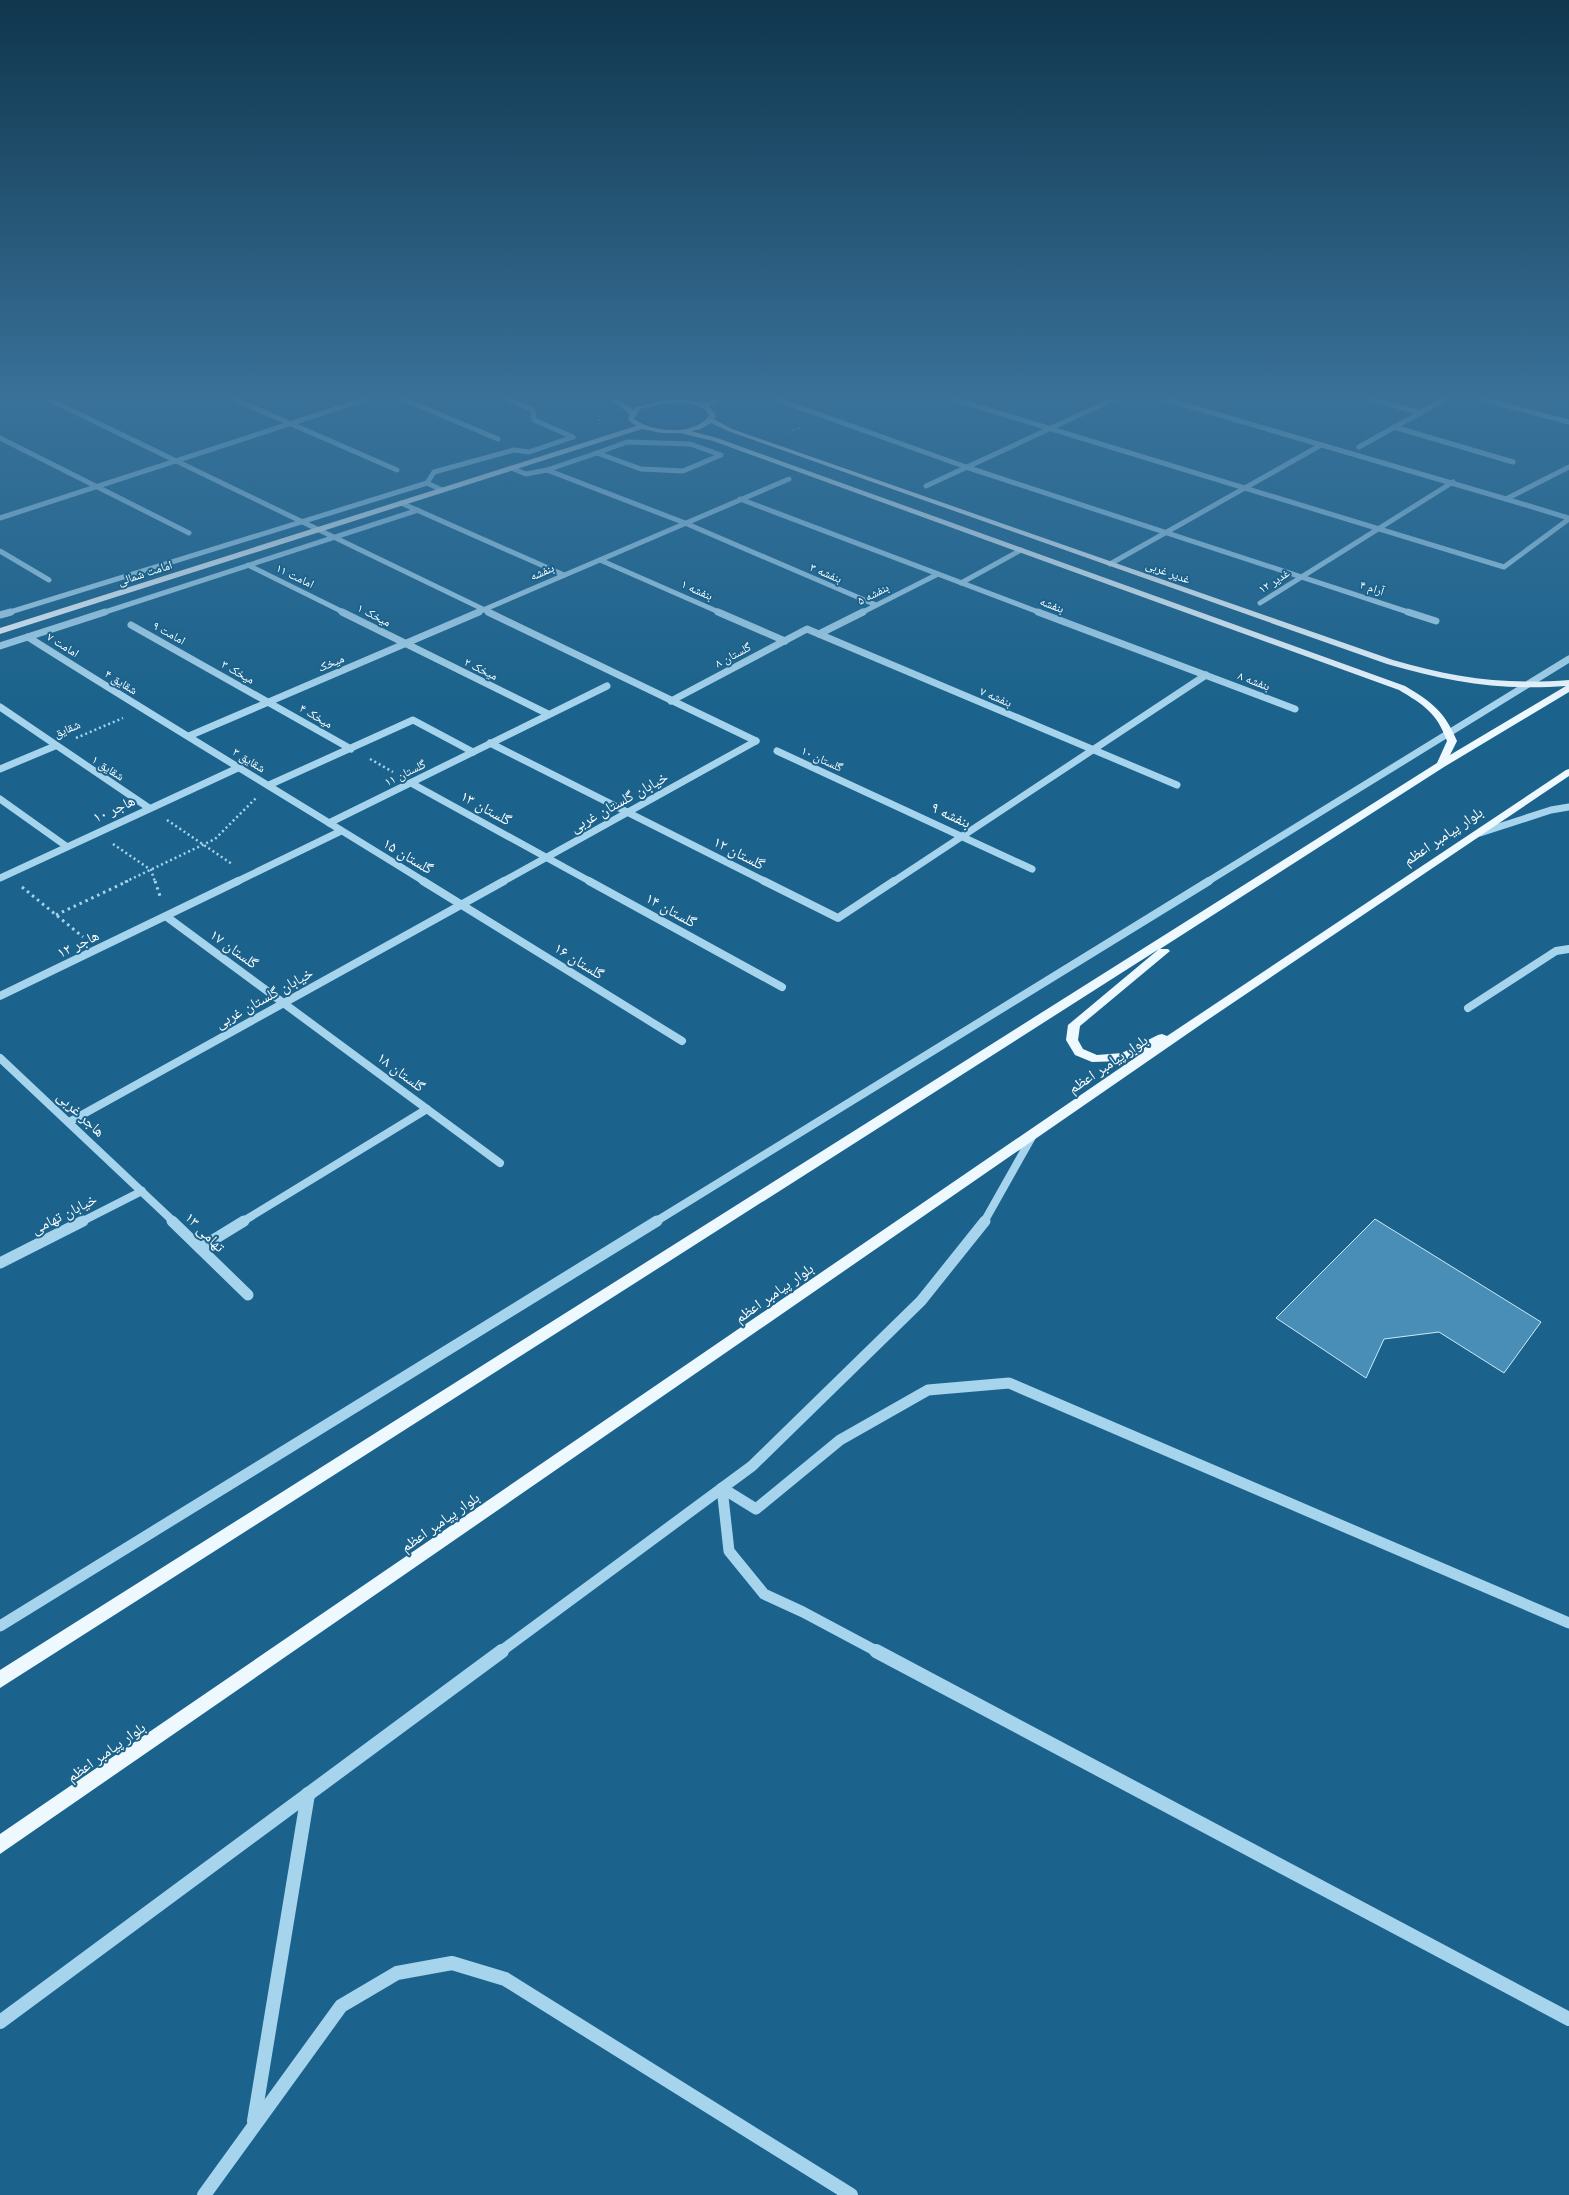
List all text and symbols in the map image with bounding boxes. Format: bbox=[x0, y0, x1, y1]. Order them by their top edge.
street label: امامت شمالی bbox=[116, 558, 174, 588]
street label: غدیر غربی bbox=[1144, 558, 1192, 587]
street label: بنفشه ۳ bbox=[808, 560, 844, 586]
street label: امامت ۱۱ bbox=[274, 561, 316, 591]
street label: بنفشه bbox=[528, 561, 556, 584]
street label: غدیر ۱۲ bbox=[1256, 566, 1292, 596]
street label: بنفشه ۱ bbox=[679, 577, 715, 604]
street label: آرام ۴ bbox=[1358, 578, 1387, 600]
street label: بنفشه ۵ bbox=[855, 580, 891, 608]
street label: بنفشه bbox=[1038, 594, 1066, 616]
street label: میخک ۱ bbox=[355, 601, 393, 630]
street label: امامت ۹ bbox=[150, 618, 188, 648]
street label: امامت ۷ bbox=[44, 630, 82, 660]
street label: گلستان ۸ bbox=[713, 640, 753, 670]
street label: میخک bbox=[316, 651, 346, 675]
street label: میخک ۲ bbox=[462, 655, 500, 683]
street label: میخک ۳ bbox=[219, 657, 257, 687]
street label: شقایق ۴ bbox=[102, 667, 140, 698]
street label: بنفشه ۸ bbox=[1236, 668, 1272, 694]
street label: بنفشه ۷ bbox=[978, 684, 1014, 710]
street label: میخک ۴ bbox=[297, 701, 335, 731]
street label: شقایق bbox=[52, 717, 83, 741]
street label: گلستان ۱۰ bbox=[799, 743, 845, 775]
street label: شقایق ۳ bbox=[230, 745, 268, 776]
street label: شقایق ۱ bbox=[89, 752, 127, 784]
street label: گلستان ۱۱ bbox=[382, 757, 428, 789]
street label: خیابان گلستان غربی bbox=[567, 767, 672, 837]
street label: گلستان ۱۳ bbox=[457, 787, 515, 830]
street label: هاجر ۱۰ bbox=[90, 791, 138, 827]
street label: بنفشه ۹ bbox=[928, 798, 974, 832]
street label: بلوار پیامبر اعظم bbox=[1400, 803, 1487, 870]
street label: گلستان ۱۲ bbox=[710, 832, 768, 875]
street label: گلستان ۱۵ bbox=[379, 834, 437, 879]
street label: گلستان ۱۴ bbox=[642, 889, 700, 932]
street label: گلستان ۱۷ bbox=[206, 925, 262, 974]
street label: هاجر ۱۲ bbox=[54, 926, 102, 962]
street label: گلستان ۱۶ bbox=[550, 939, 607, 984]
street label: خیابان گلستان غربی bbox=[212, 963, 317, 1033]
street label: بلوار پیامبر اعظم bbox=[1065, 1031, 1152, 1098]
street label: گلستان ۱۸ bbox=[373, 1048, 429, 1097]
street label: هاجر غربی bbox=[53, 1087, 109, 1141]
street label: خیابان تهامی bbox=[28, 1190, 101, 1239]
street label: تهامی ۱۳ bbox=[181, 1208, 229, 1257]
street label: بلوار پیامبر اعظم bbox=[731, 1259, 817, 1328]
street label: بلوار پیامبر اعظم bbox=[397, 1488, 483, 1557]
street label: بلوار پیامبر اعظم bbox=[63, 1718, 149, 1787]

